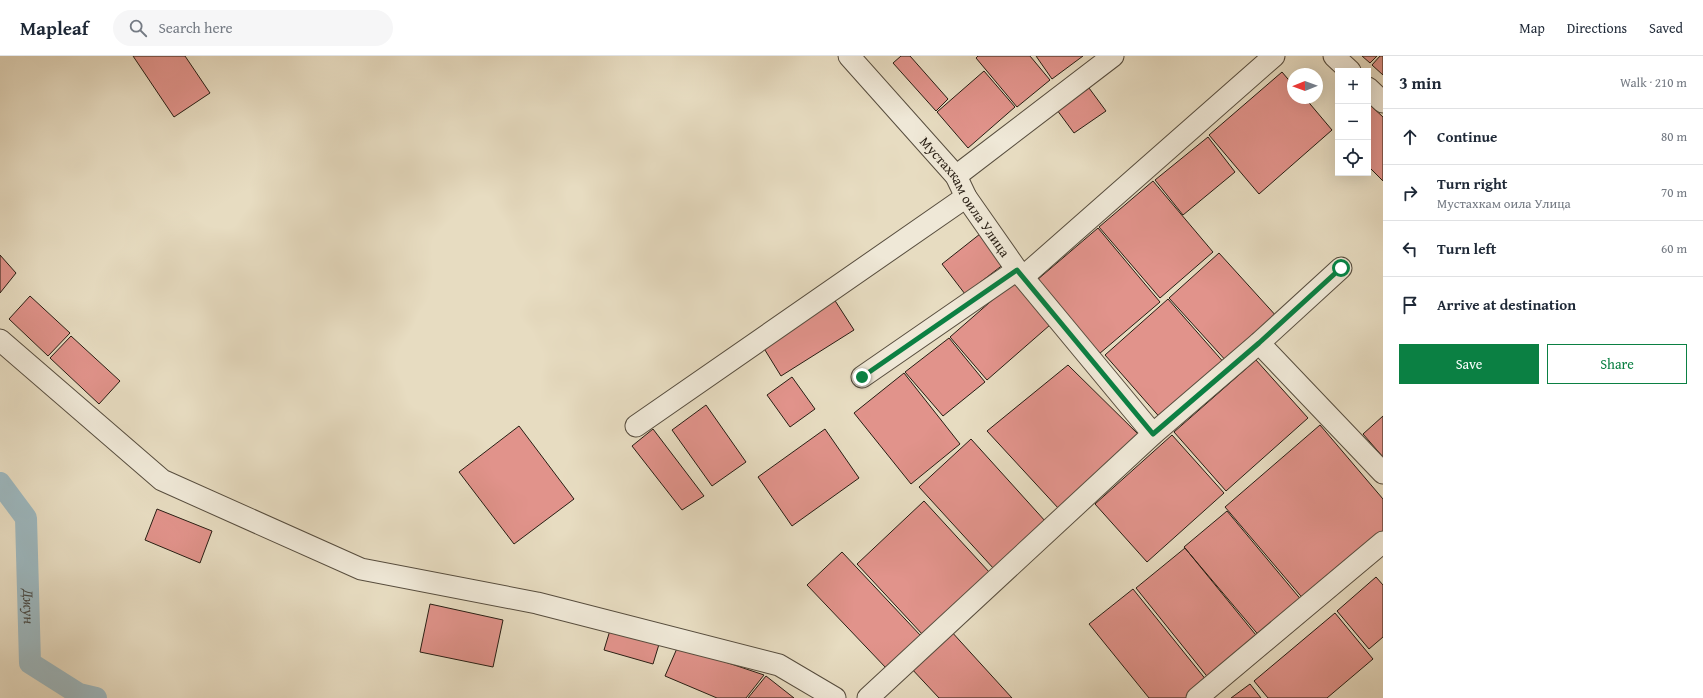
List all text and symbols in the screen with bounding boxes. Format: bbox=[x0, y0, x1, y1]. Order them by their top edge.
search box bbox=[113, 10, 393, 46]
text: Mapleaf bbox=[20, 14, 89, 42]
icon: search bbox=[127, 17, 149, 39]
text: Search here bbox=[159, 17, 233, 38]
text: Map bbox=[1519, 18, 1545, 38]
text: Directions bbox=[1567, 18, 1627, 38]
text: Saved bbox=[1649, 18, 1683, 38]
north arrow bbox=[1287, 68, 1323, 104]
map controls bbox=[1335, 68, 1371, 176]
button: + bbox=[1335, 68, 1371, 104]
text: 3 min bbox=[1399, 70, 1441, 95]
text: Walk · 210 m bbox=[1620, 73, 1687, 92]
button: − bbox=[1335, 104, 1371, 140]
icon: ahead bbox=[1399, 126, 1421, 148]
text: Continue bbox=[1437, 126, 1498, 147]
text: 80 m bbox=[1661, 127, 1687, 146]
street label: Мустахкам оила Улица bbox=[915, 132, 1015, 261]
button: locate bbox=[1335, 140, 1371, 176]
text: Turn right bbox=[1437, 173, 1508, 194]
icon: right bbox=[1399, 182, 1421, 204]
text: 70 m bbox=[1661, 183, 1687, 202]
text: Мустахкам оила Улица bbox=[1437, 194, 1571, 213]
icon: left bbox=[1399, 238, 1421, 260]
text: Turn left bbox=[1437, 238, 1496, 259]
text: 60 m bbox=[1661, 239, 1687, 258]
route start bbox=[1332, 259, 1350, 277]
icon: arrive bbox=[1399, 294, 1421, 316]
text: Arrive at destination bbox=[1437, 294, 1576, 315]
button: Save bbox=[1399, 344, 1539, 384]
button: Share bbox=[1547, 344, 1687, 384]
route end bbox=[853, 368, 871, 386]
water label: Джун bbox=[18, 588, 40, 625]

